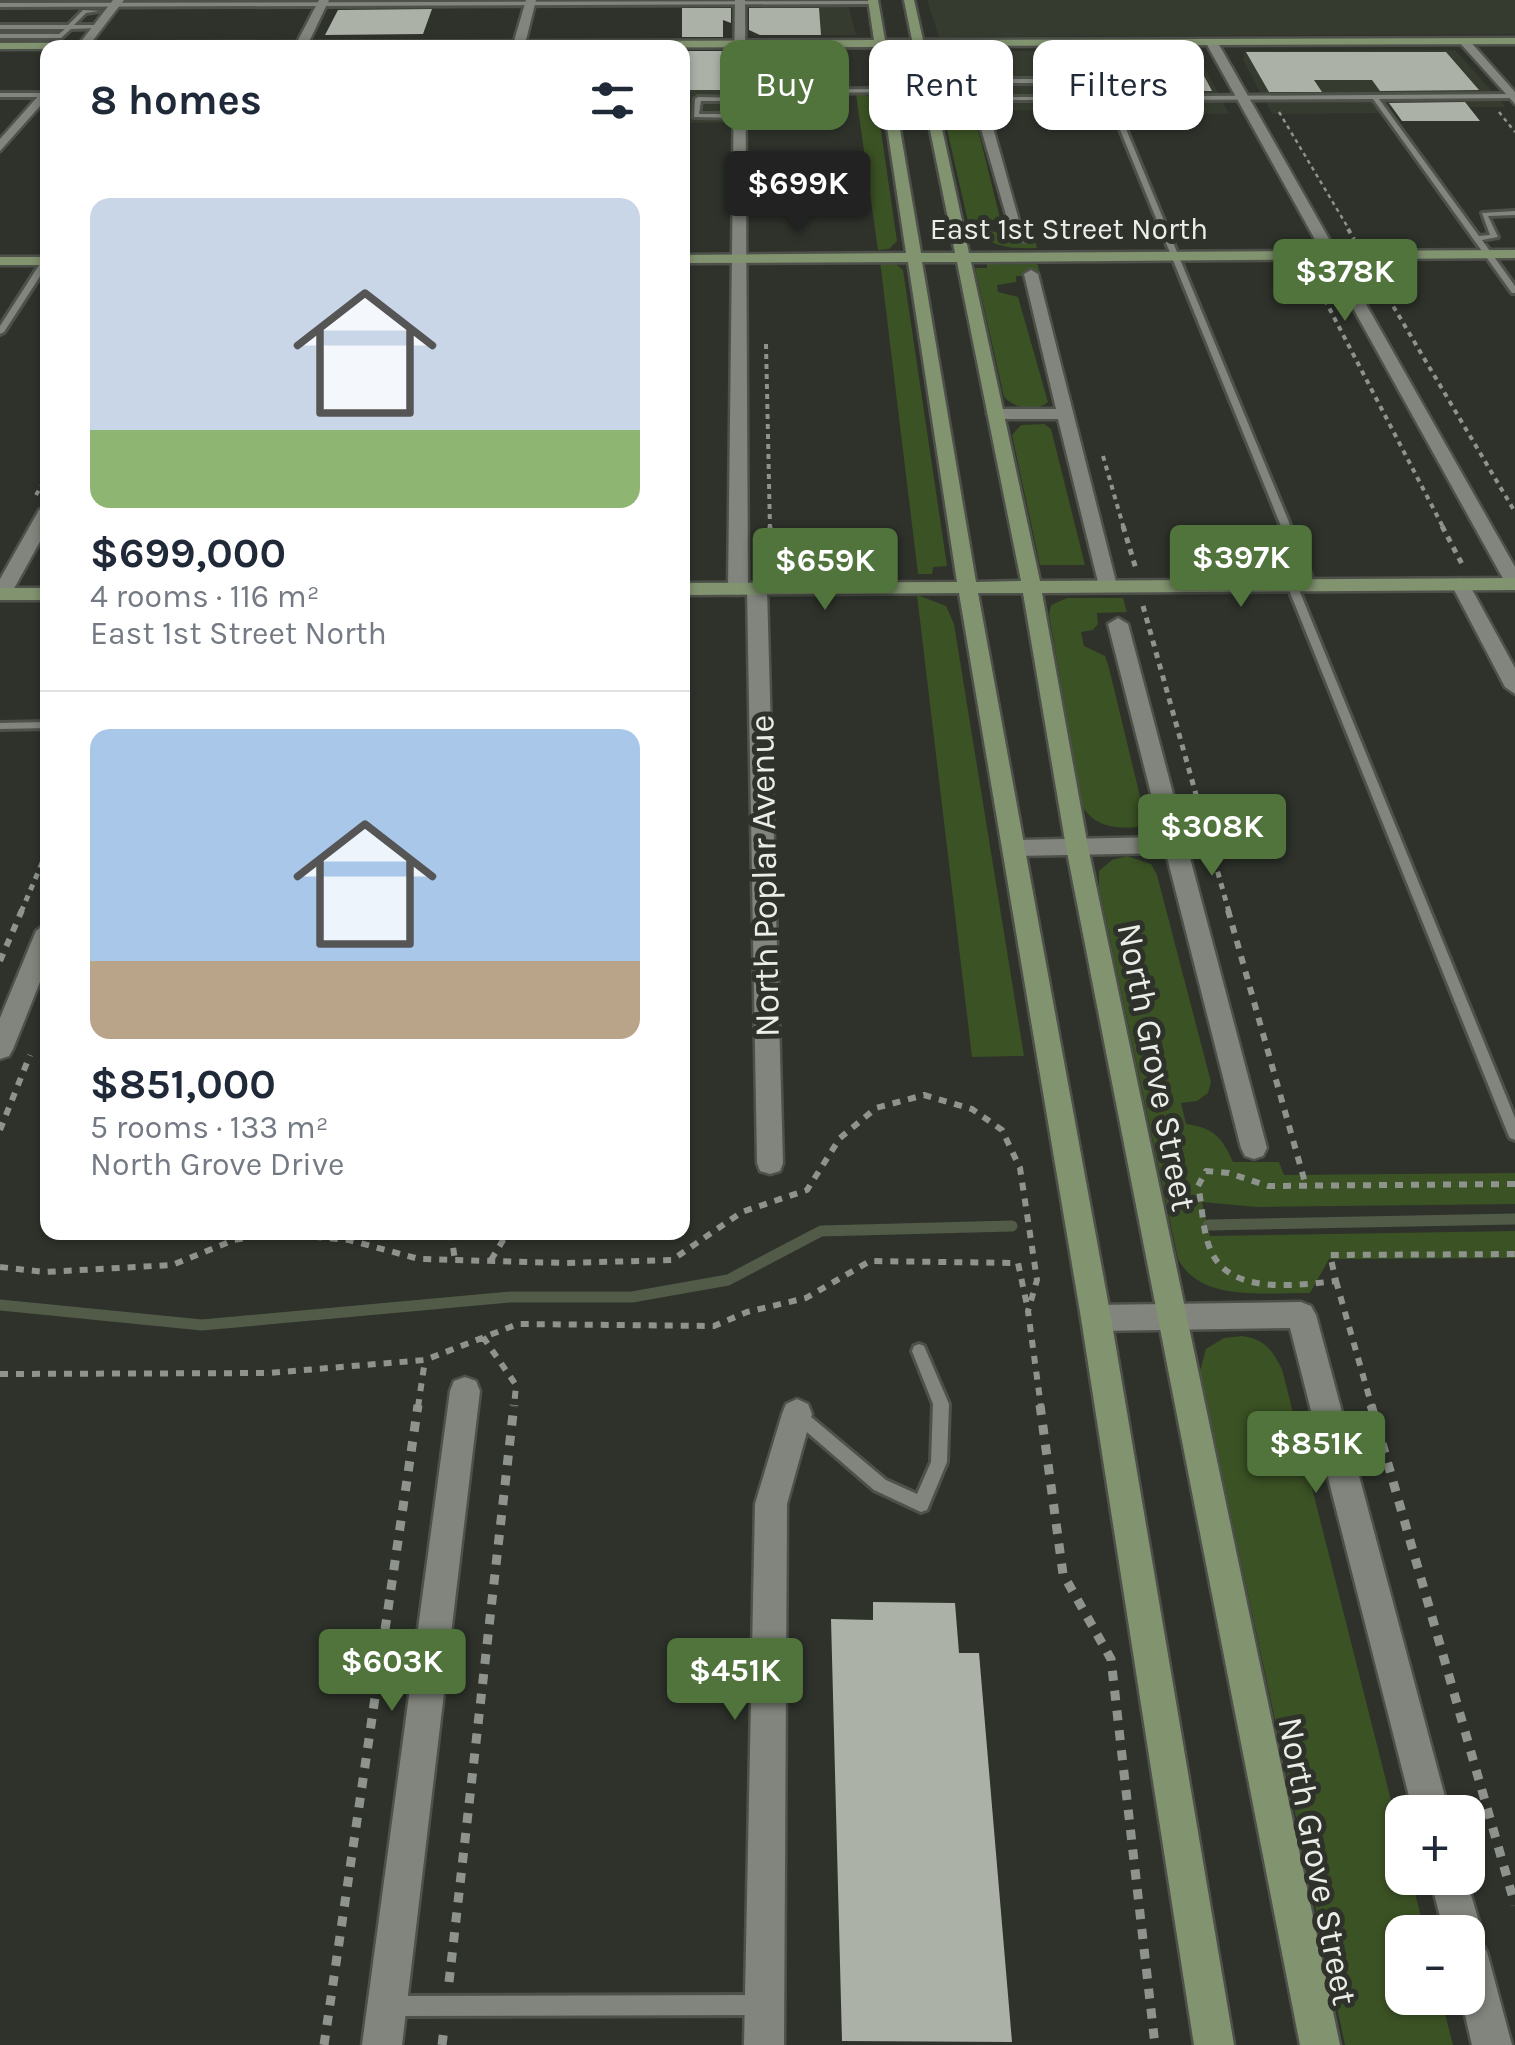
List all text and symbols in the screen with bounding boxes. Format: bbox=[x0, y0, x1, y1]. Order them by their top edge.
chip: Buy bbox=[720, 40, 849, 130]
chip: Rent bbox=[869, 40, 1013, 130]
chip: Filters bbox=[1033, 40, 1204, 130]
icon: filters bbox=[585, 73, 640, 128]
text: 8 homes bbox=[90, 75, 262, 125]
pin: $699K bbox=[728, 151, 868, 236]
text: $699K bbox=[747, 165, 849, 202]
street label: East 1st Street North bbox=[930, 211, 1208, 247]
pin: $378K bbox=[1275, 239, 1415, 324]
text: $378K bbox=[1295, 253, 1395, 290]
icon: home bbox=[275, 263, 455, 443]
pin: $397K bbox=[1171, 525, 1311, 610]
text: $699,000 bbox=[90, 528, 286, 578]
pin: $659K bbox=[755, 528, 895, 613]
text: $397K bbox=[1192, 539, 1290, 576]
text: $659K bbox=[775, 542, 875, 579]
text: 4 rooms · 116 m² bbox=[90, 578, 320, 615]
text: East 1st Street North bbox=[90, 615, 387, 652]
street label: North Poplar Avenue bbox=[741, 714, 788, 1038]
icon: home bbox=[275, 794, 455, 974]
pin: $308K bbox=[1142, 794, 1282, 879]
text: $308K bbox=[1160, 808, 1264, 845]
street label: North Grove Street bbox=[1108, 920, 1205, 1215]
text: $851,000 bbox=[90, 1059, 276, 1109]
text: 5 rooms · 133 m² bbox=[90, 1109, 329, 1146]
text: North Grove Drive bbox=[90, 1146, 344, 1183]
pin: $851K bbox=[1246, 1411, 1386, 1496]
text: $851K bbox=[1269, 1425, 1363, 1462]
pin: $603K bbox=[322, 1629, 462, 1714]
pin: $451K bbox=[665, 1638, 805, 1723]
text: $603K bbox=[341, 1643, 443, 1680]
text: $451K bbox=[689, 1652, 781, 1689]
street label: North Grove Street bbox=[1269, 1714, 1366, 2009]
map controls bbox=[1385, 1795, 1485, 2015]
button: + bbox=[1385, 1795, 1485, 1895]
button: − bbox=[1385, 1915, 1485, 2015]

